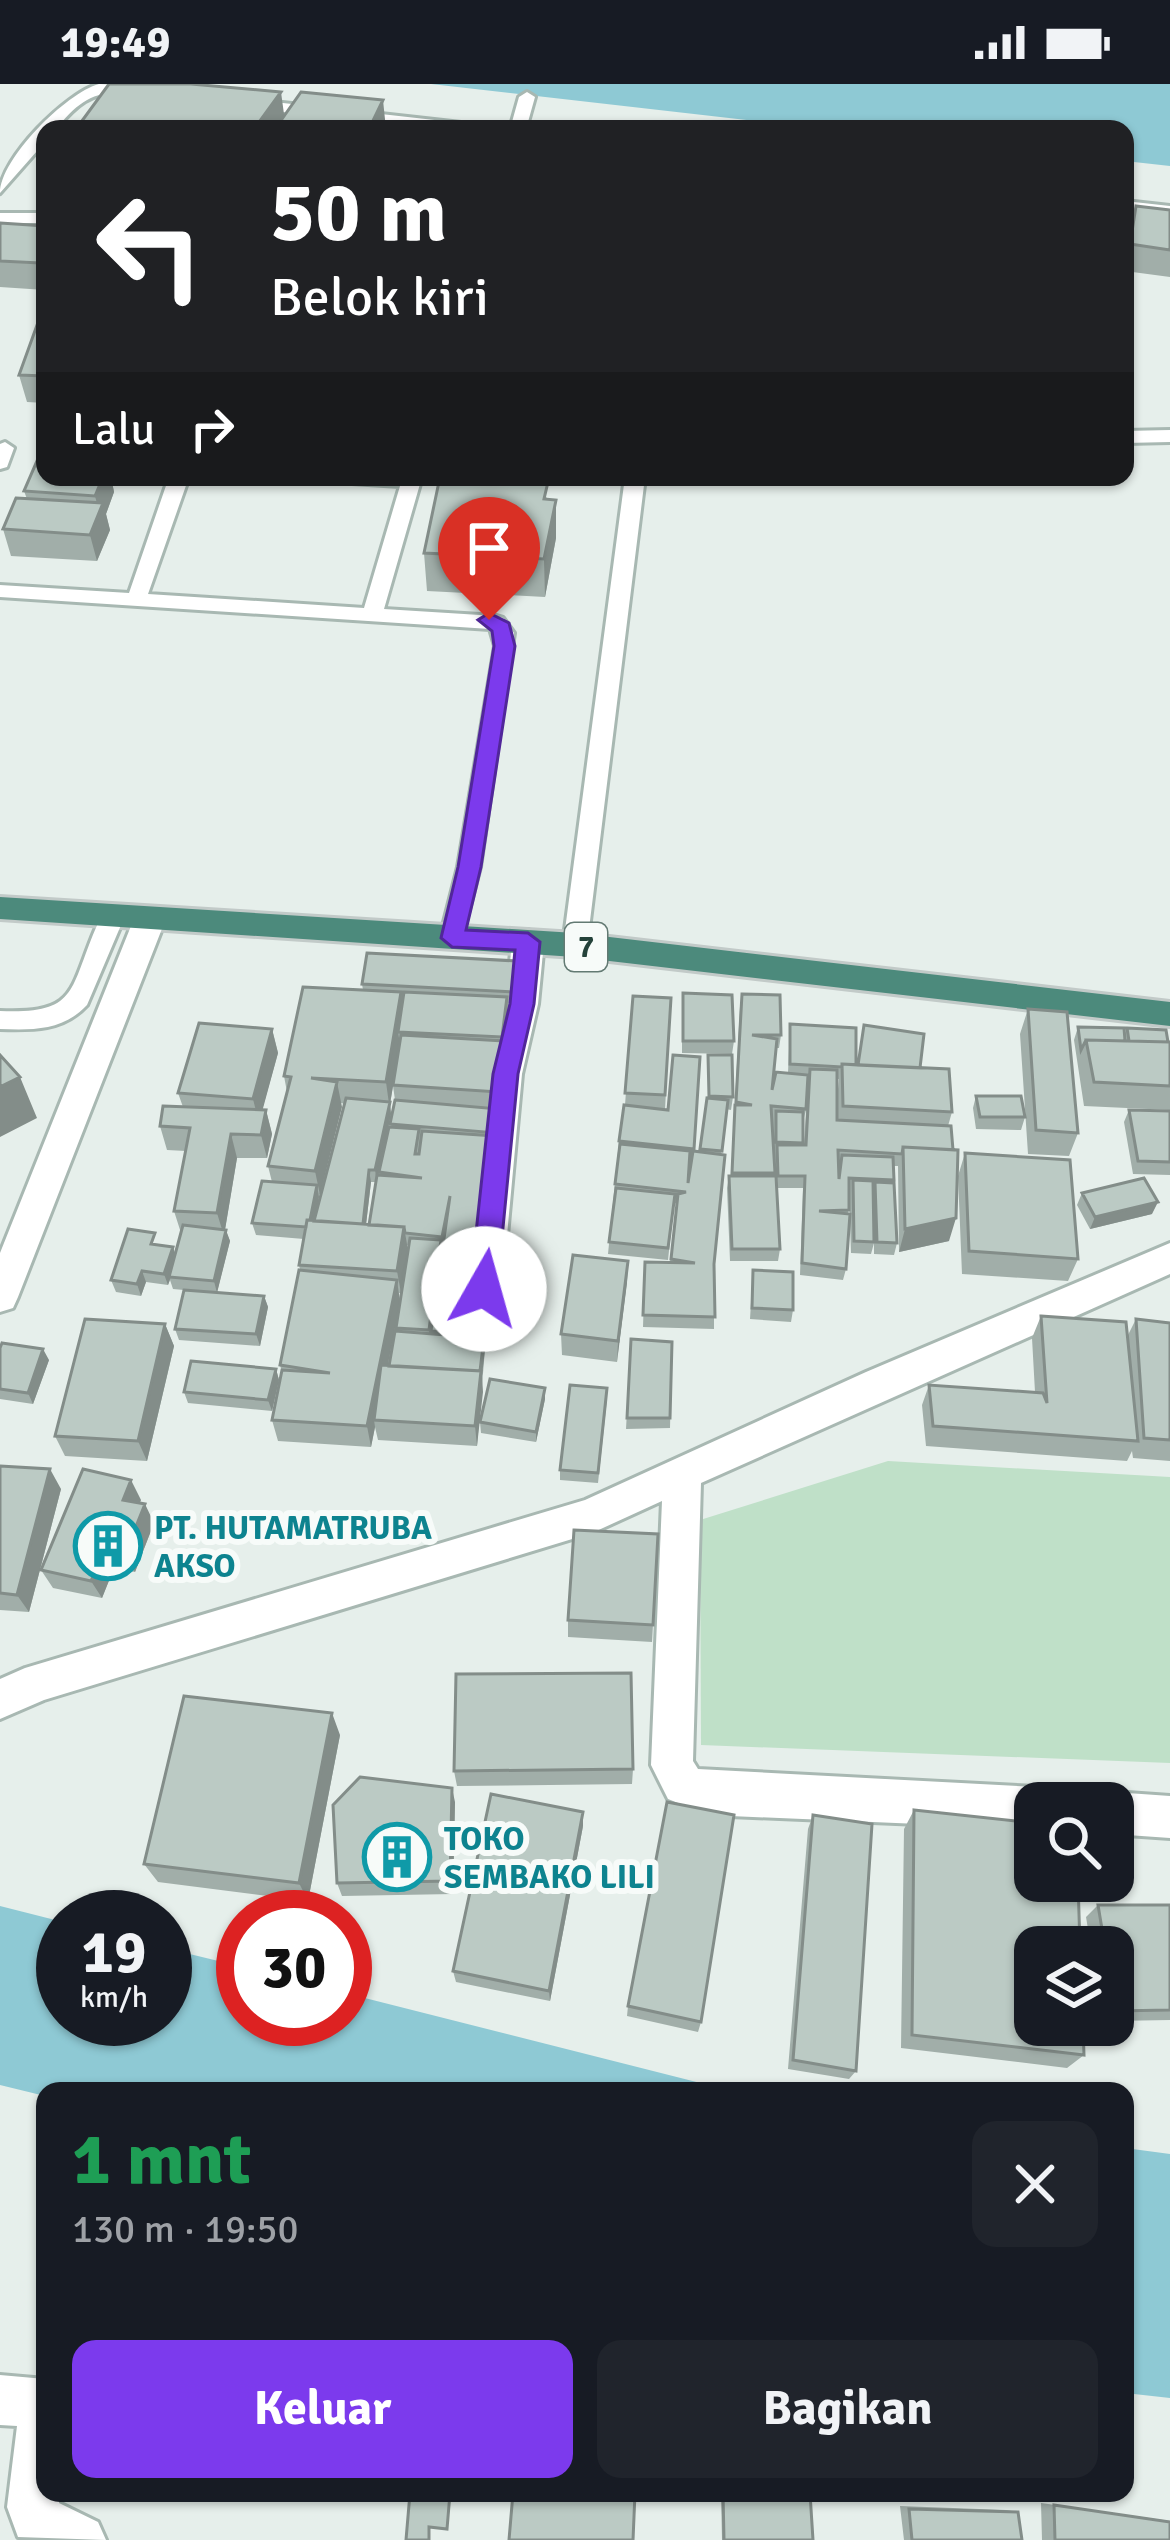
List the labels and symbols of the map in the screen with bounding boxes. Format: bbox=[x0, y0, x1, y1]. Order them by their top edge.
pin bbox=[438, 497, 540, 620]
road number: 7 bbox=[565, 923, 607, 971]
position arrow bbox=[421, 1226, 547, 1352]
place label: PT. HUTAMATRUBA AKSO bbox=[154, 1508, 432, 1587]
building icon: PT. HUTAMATRUBA AKSO bbox=[73, 1511, 143, 1581]
place label: TOKO SEMBAKO LILI bbox=[444, 1819, 655, 1898]
building icon: TOKO SEMBAKO LILI bbox=[362, 1822, 432, 1892]
speed limit sign: 30 bbox=[216, 1890, 372, 2046]

